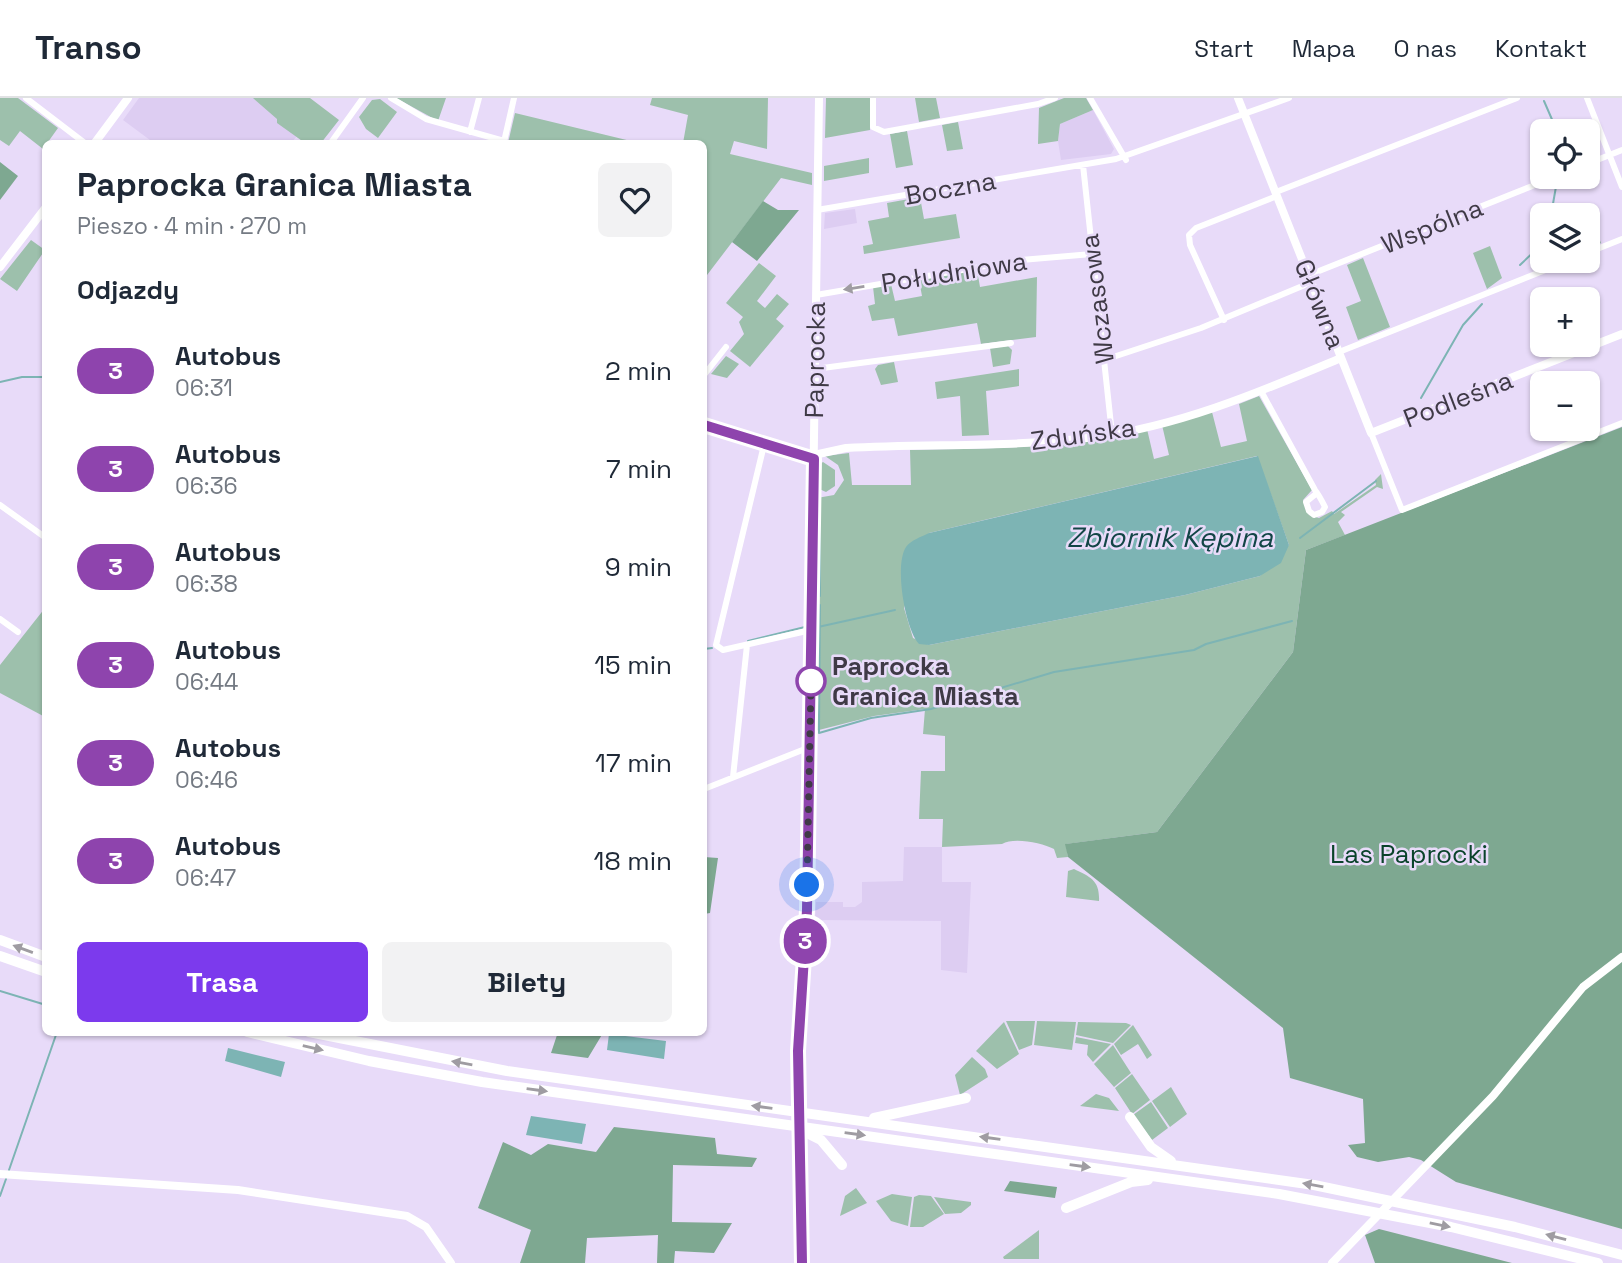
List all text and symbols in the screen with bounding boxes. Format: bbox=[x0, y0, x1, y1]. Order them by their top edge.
text: Transo bbox=[35, 27, 142, 69]
text: Start bbox=[1194, 33, 1254, 64]
text: Mapa bbox=[1292, 33, 1356, 64]
text: O nas bbox=[1394, 33, 1457, 64]
text: Kontakt bbox=[1495, 33, 1587, 64]
map controls bbox=[1530, 119, 1600, 441]
button: locate bbox=[1530, 119, 1600, 189]
button: heart bbox=[598, 163, 672, 237]
street label: Boczna bbox=[901, 163, 999, 213]
text: Paprocka Granica Miasta bbox=[77, 164, 472, 206]
street label: Wspólna bbox=[1376, 190, 1488, 262]
button: layers bbox=[1530, 203, 1600, 273]
text: Pieszo · 4 min · 270 m bbox=[77, 211, 307, 241]
street label: Wczasowa bbox=[1072, 232, 1122, 366]
street label: Południowa bbox=[879, 244, 1029, 300]
street label: Główna bbox=[1287, 254, 1353, 354]
text: Odjazdy bbox=[77, 273, 179, 307]
one-way arrow bbox=[843, 283, 865, 294]
button: + bbox=[1530, 287, 1600, 357]
street label: Paprocka bbox=[797, 301, 833, 419]
text: Autobus bbox=[175, 339, 281, 373]
text: 2 min bbox=[605, 354, 672, 388]
text: 3 bbox=[108, 355, 123, 386]
street label: Podleśna bbox=[1399, 363, 1518, 435]
button: − bbox=[1530, 371, 1600, 441]
text: 06:31 bbox=[175, 373, 233, 403]
street label: Zduńska bbox=[1028, 410, 1138, 458]
text: Autobus bbox=[175, 437, 281, 471]
text: 7 min bbox=[606, 452, 672, 486]
text: 3 bbox=[108, 453, 123, 484]
text: 06:36 bbox=[175, 471, 238, 501]
water label: Zbiornik Kępina bbox=[1067, 519, 1274, 555]
text: Autobus bbox=[175, 535, 281, 569]
text: 9 min bbox=[605, 550, 672, 584]
text: 3 bbox=[108, 551, 123, 582]
text: 06:38 bbox=[175, 569, 238, 599]
text: Autobus bbox=[175, 633, 281, 667]
text: 15 min bbox=[594, 648, 672, 682]
text: 3 bbox=[108, 649, 123, 680]
place label: Paprocka Granica Miasta bbox=[832, 649, 1019, 713]
marker: Paprocka Granica Miasta bbox=[796, 666, 826, 696]
text: 06:44 bbox=[175, 667, 238, 697]
text: Autobus bbox=[175, 731, 281, 765]
text: 17 min bbox=[595, 746, 672, 780]
text: 3 bbox=[108, 747, 123, 778]
text: 06:46 bbox=[175, 765, 238, 795]
text: Autobus bbox=[175, 829, 281, 863]
park label: Las Paprocki bbox=[1330, 837, 1488, 871]
text: 18 min bbox=[594, 844, 672, 878]
text: 3 bbox=[108, 845, 123, 876]
text: 06:47 bbox=[175, 863, 236, 893]
your location bbox=[789, 867, 824, 902]
line badge: 3 bbox=[782, 918, 828, 964]
text: 3 bbox=[798, 925, 812, 956]
button: Trasa bbox=[77, 942, 368, 1022]
button: Bilety bbox=[382, 942, 672, 1022]
one-way arrow bbox=[12, 943, 33, 954]
one-way arrow bbox=[302, 1043, 324, 1054]
one-way arrow bbox=[451, 1058, 473, 1069]
one-way arrow bbox=[526, 1085, 548, 1096]
one-way arrow bbox=[751, 1101, 773, 1112]
one-way arrow bbox=[844, 1129, 866, 1140]
one-way arrow bbox=[979, 1133, 1001, 1144]
one-way arrow bbox=[1069, 1160, 1091, 1171]
one-way arrow bbox=[1302, 1179, 1324, 1190]
one-way arrow bbox=[1429, 1219, 1451, 1230]
one-way arrow bbox=[1545, 1231, 1567, 1242]

